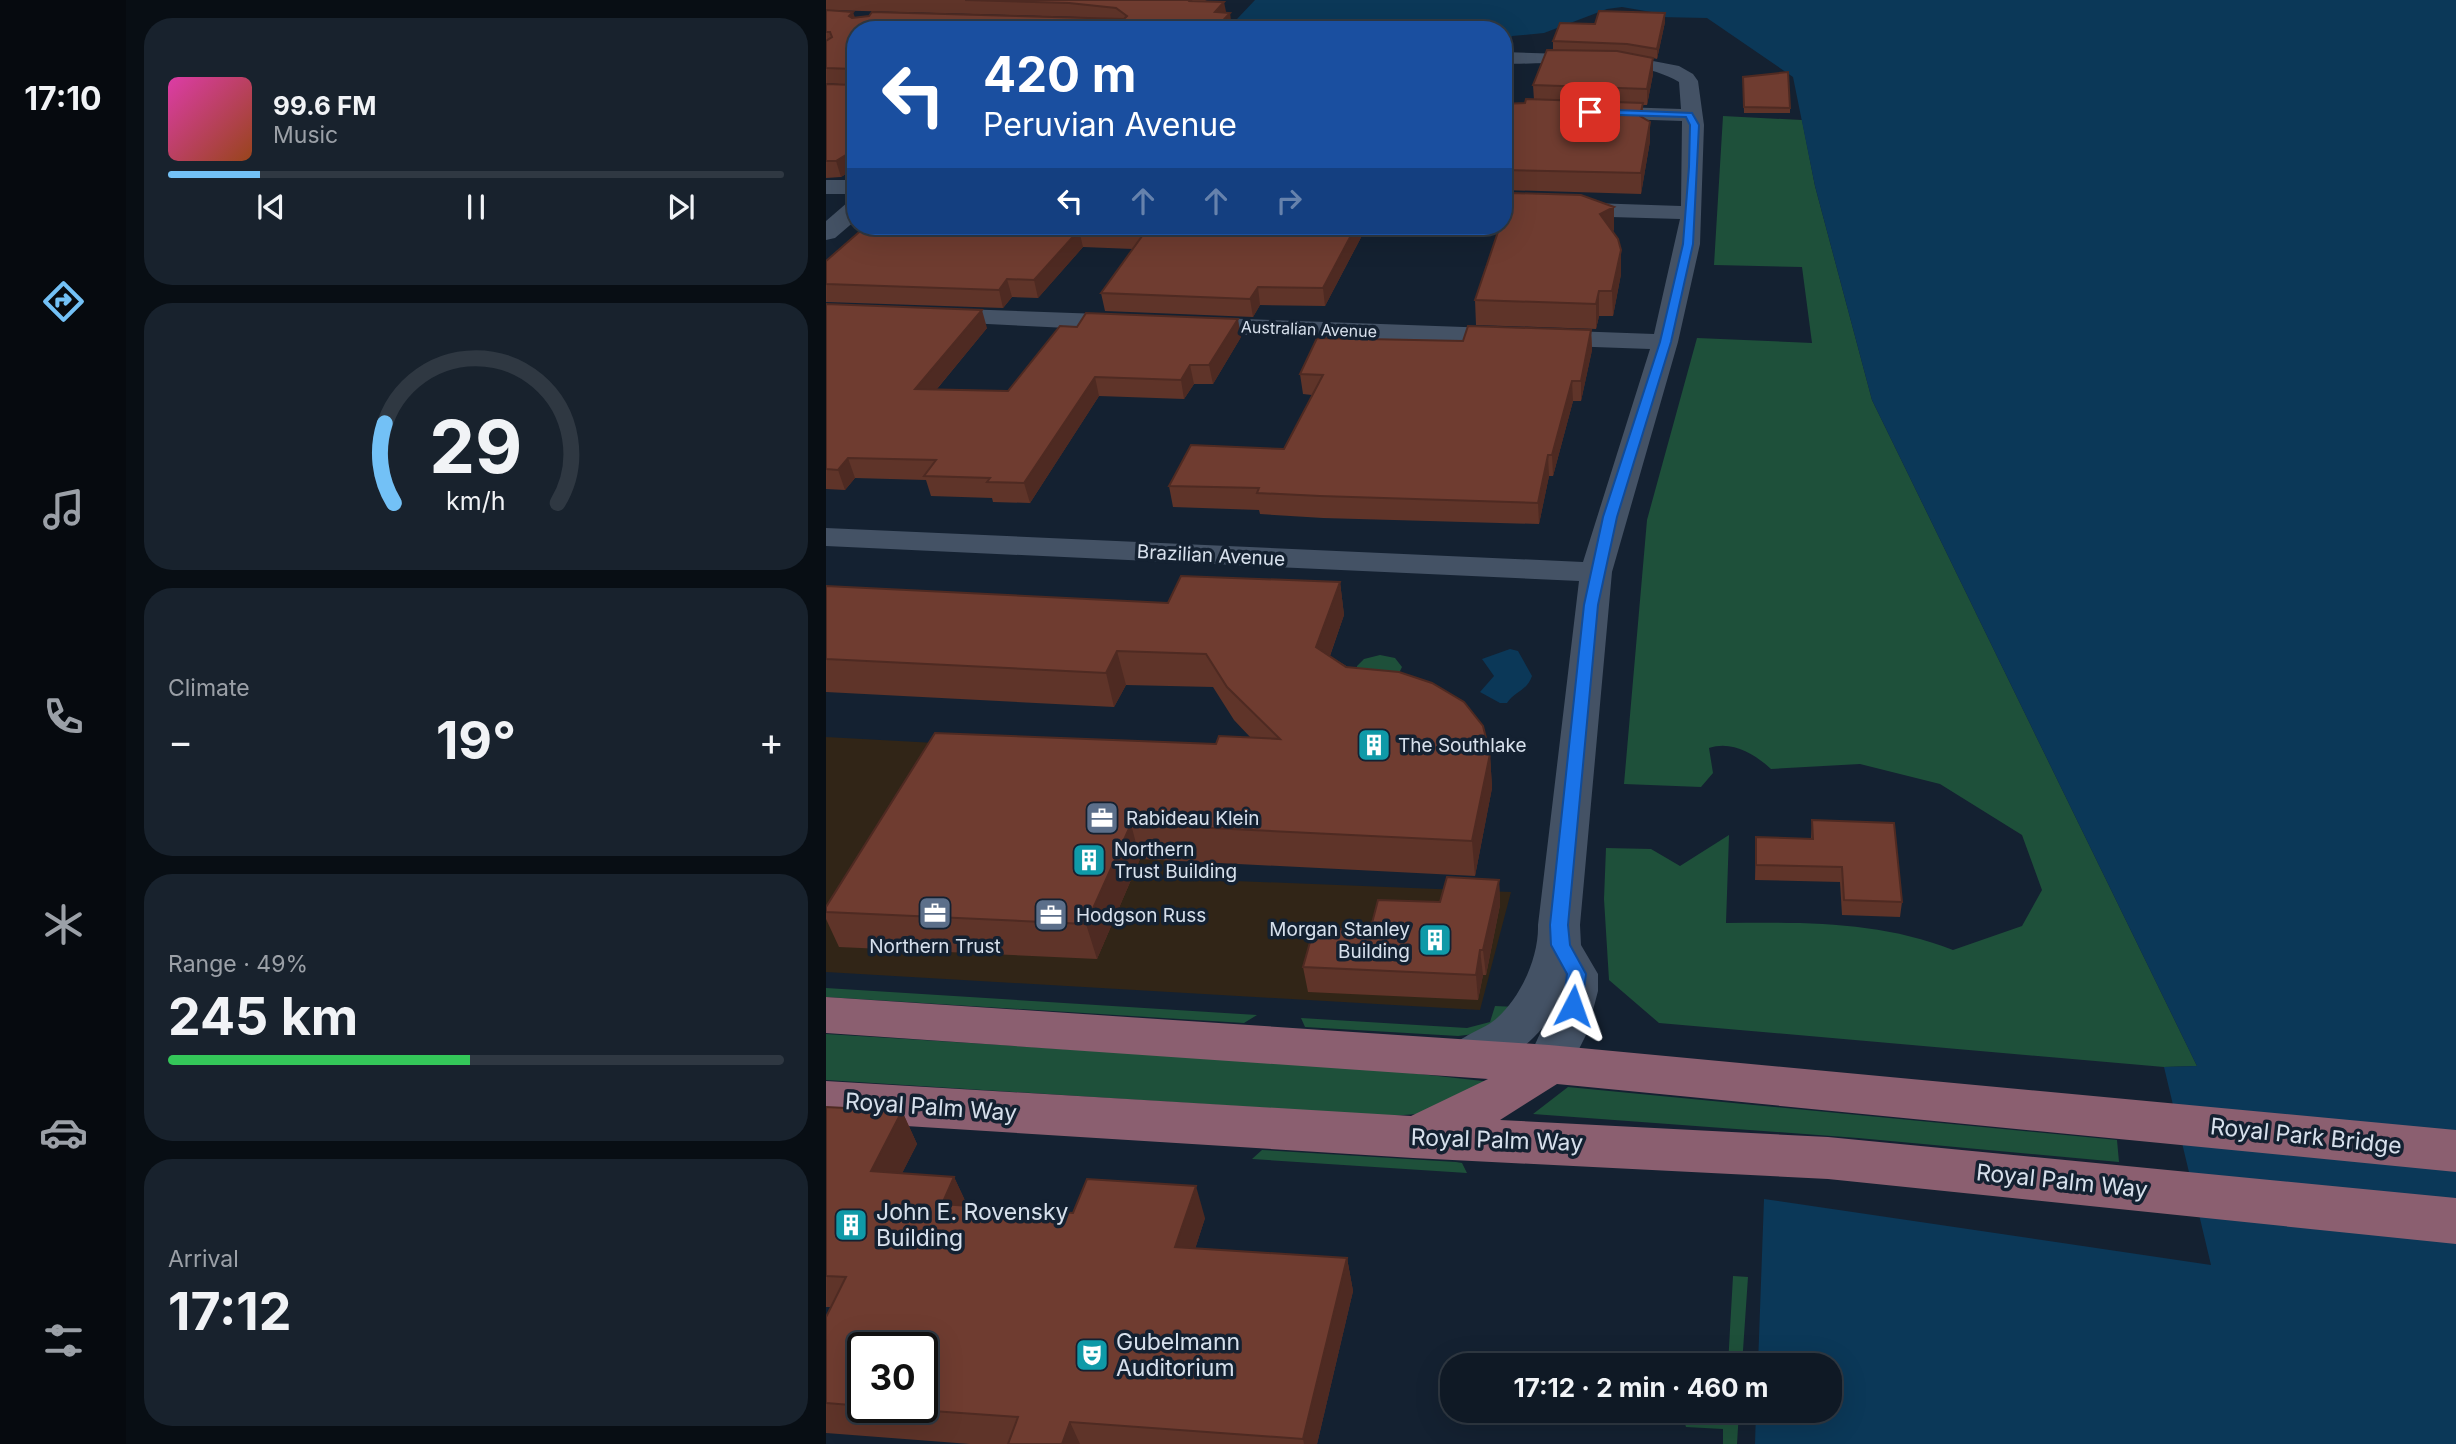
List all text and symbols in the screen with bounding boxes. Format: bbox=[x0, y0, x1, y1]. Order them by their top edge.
text: 420 m bbox=[983, 45, 1136, 104]
icon: left bbox=[868, 49, 959, 140]
text: 17:10 bbox=[24, 79, 102, 118]
pin bbox=[1560, 82, 1620, 142]
text: 99.6 FM bbox=[273, 90, 376, 121]
icon: arrive bbox=[1571, 93, 1609, 131]
text: Peruvian Avenue bbox=[983, 105, 1237, 144]
text: Music bbox=[273, 121, 338, 149]
icon: left bbox=[1051, 182, 1089, 220]
icon: ahead bbox=[1124, 182, 1162, 220]
icon: ahead bbox=[1197, 182, 1235, 220]
icon: right bbox=[1270, 182, 1308, 220]
icon: previous bbox=[252, 188, 290, 226]
icon: pause bbox=[457, 188, 495, 226]
icon: next bbox=[662, 188, 700, 226]
icon: directions bbox=[39, 277, 88, 326]
street label: Australian Avenue bbox=[1241, 317, 1377, 341]
text: 29 bbox=[429, 402, 523, 491]
icon: music bbox=[39, 485, 88, 534]
text: km/h bbox=[446, 486, 506, 516]
street label: Brazilian Avenue bbox=[1136, 540, 1286, 571]
text: Climate bbox=[168, 674, 250, 702]
icon: phone bbox=[39, 692, 88, 741]
text: 19° bbox=[436, 709, 516, 772]
text: − bbox=[168, 718, 193, 764]
text: + bbox=[759, 718, 784, 764]
building icon: The Southlake bbox=[1355, 726, 1393, 764]
place label: The Southlake bbox=[1398, 734, 1527, 757]
office icon: Rabideau Klein bbox=[1083, 799, 1121, 837]
place label: Rabideau Klein bbox=[1126, 807, 1259, 830]
place label: Northern Trust Building bbox=[1114, 838, 1237, 883]
building icon: Northern Trust Building bbox=[1070, 841, 1108, 879]
office icon: Northern Trust bbox=[916, 894, 954, 932]
office icon: Hodgson Russ bbox=[1032, 896, 1070, 934]
icon: climate bbox=[39, 900, 88, 949]
place label: Hodgson Russ bbox=[1076, 904, 1206, 927]
place label: Morgan Stanley Building bbox=[1269, 918, 1410, 963]
building icon: Morgan Stanley Building bbox=[1416, 921, 1454, 959]
place label: Northern Trust bbox=[869, 935, 1001, 958]
text: Range · 49% bbox=[168, 950, 308, 978]
position arrow bbox=[1536, 969, 1610, 1043]
text: 245 km bbox=[168, 985, 358, 1048]
street label: Royal Palm Way bbox=[844, 1087, 1018, 1127]
icon: car bbox=[39, 1108, 88, 1157]
street label: Royal Park Bridge bbox=[2209, 1112, 2403, 1160]
street label: Royal Palm Way bbox=[1410, 1123, 1584, 1157]
street label: Royal Palm Way bbox=[1975, 1158, 2149, 1204]
place label: John E. Rovensky Building bbox=[876, 1198, 1069, 1252]
building icon: John E. Rovensky Building bbox=[832, 1206, 870, 1244]
text: Arrival bbox=[168, 1245, 239, 1273]
text: 17:12 bbox=[168, 1280, 291, 1343]
icon: filters bbox=[39, 1316, 88, 1365]
place label: Gubelmann Auditorium bbox=[1116, 1328, 1240, 1382]
speed limit sign: 30 bbox=[847, 1332, 938, 1423]
theatre icon: Gubelmann Auditorium bbox=[1073, 1336, 1111, 1374]
text: 17:12 · 2 min · 460 m bbox=[1513, 1372, 1769, 1403]

